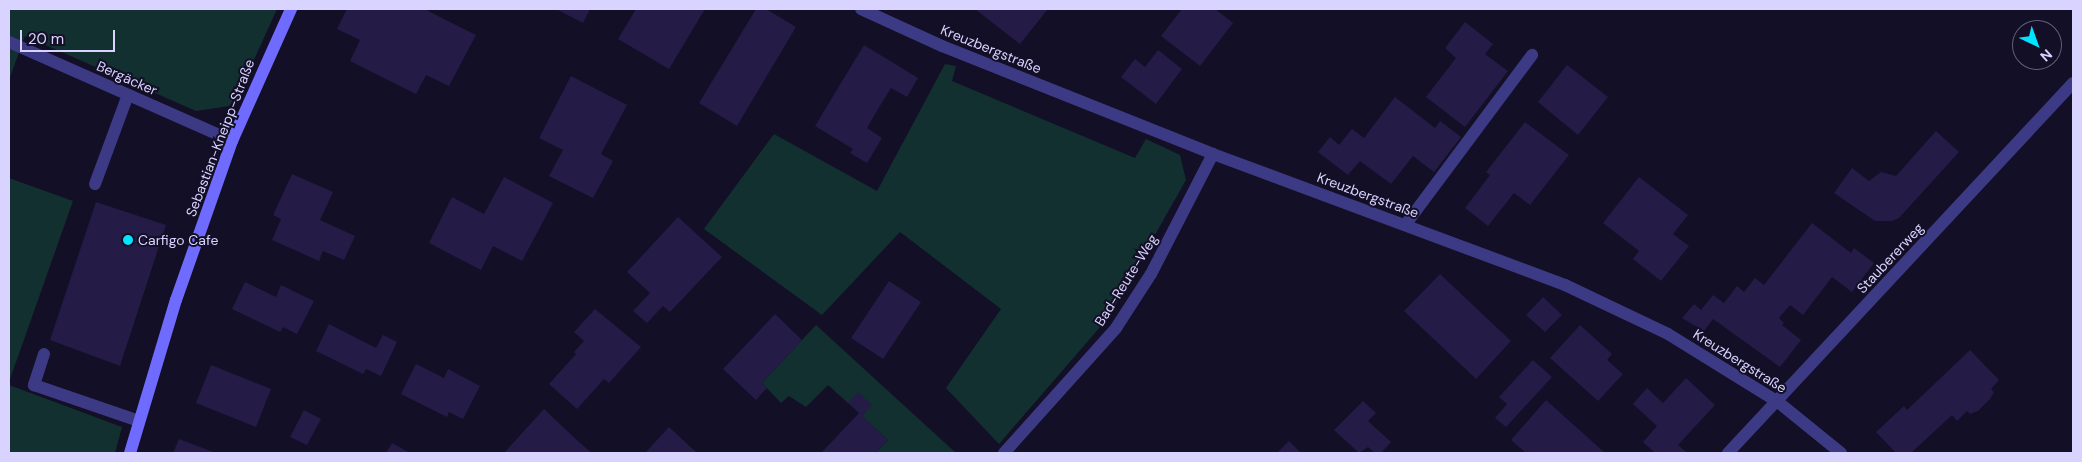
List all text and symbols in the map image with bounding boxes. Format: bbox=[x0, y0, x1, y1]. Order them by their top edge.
scale bar bbox=[22, 20, 118, 52]
north arrow bbox=[2012, 20, 2062, 70]
street label: Kreuzbergstraße bbox=[938, 21, 1044, 77]
text: 20 m bbox=[28, 29, 64, 49]
text: N bbox=[2037, 45, 2056, 66]
street label: Bergäcker bbox=[94, 57, 160, 99]
street label: Sebastian-Kneipp-Straße bbox=[182, 57, 258, 219]
street label: Kreuzbergstraße bbox=[1315, 169, 1421, 221]
street label: Staubererweg bbox=[1853, 219, 1927, 297]
street label: Bad-Reute-Weg bbox=[1091, 231, 1161, 329]
place label: Carfigo Cafe bbox=[138, 232, 218, 248]
marker: Carfigo Cafe bbox=[122, 234, 134, 246]
street label: Kreuzbergstraße bbox=[1690, 326, 1790, 396]

